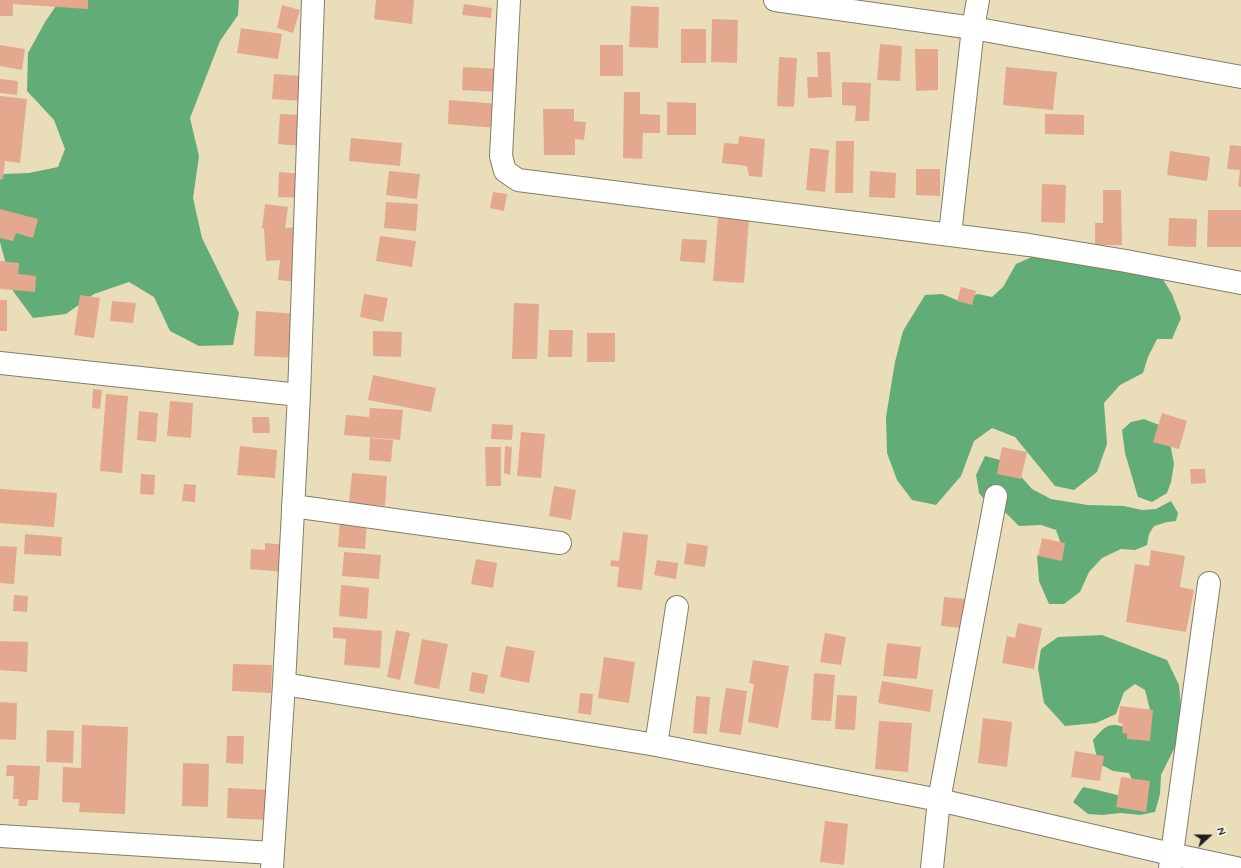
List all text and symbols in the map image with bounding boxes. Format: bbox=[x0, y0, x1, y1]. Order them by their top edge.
north arrow bbox=[1189, 816, 1229, 856]
text: N bbox=[1212, 826, 1228, 838]

